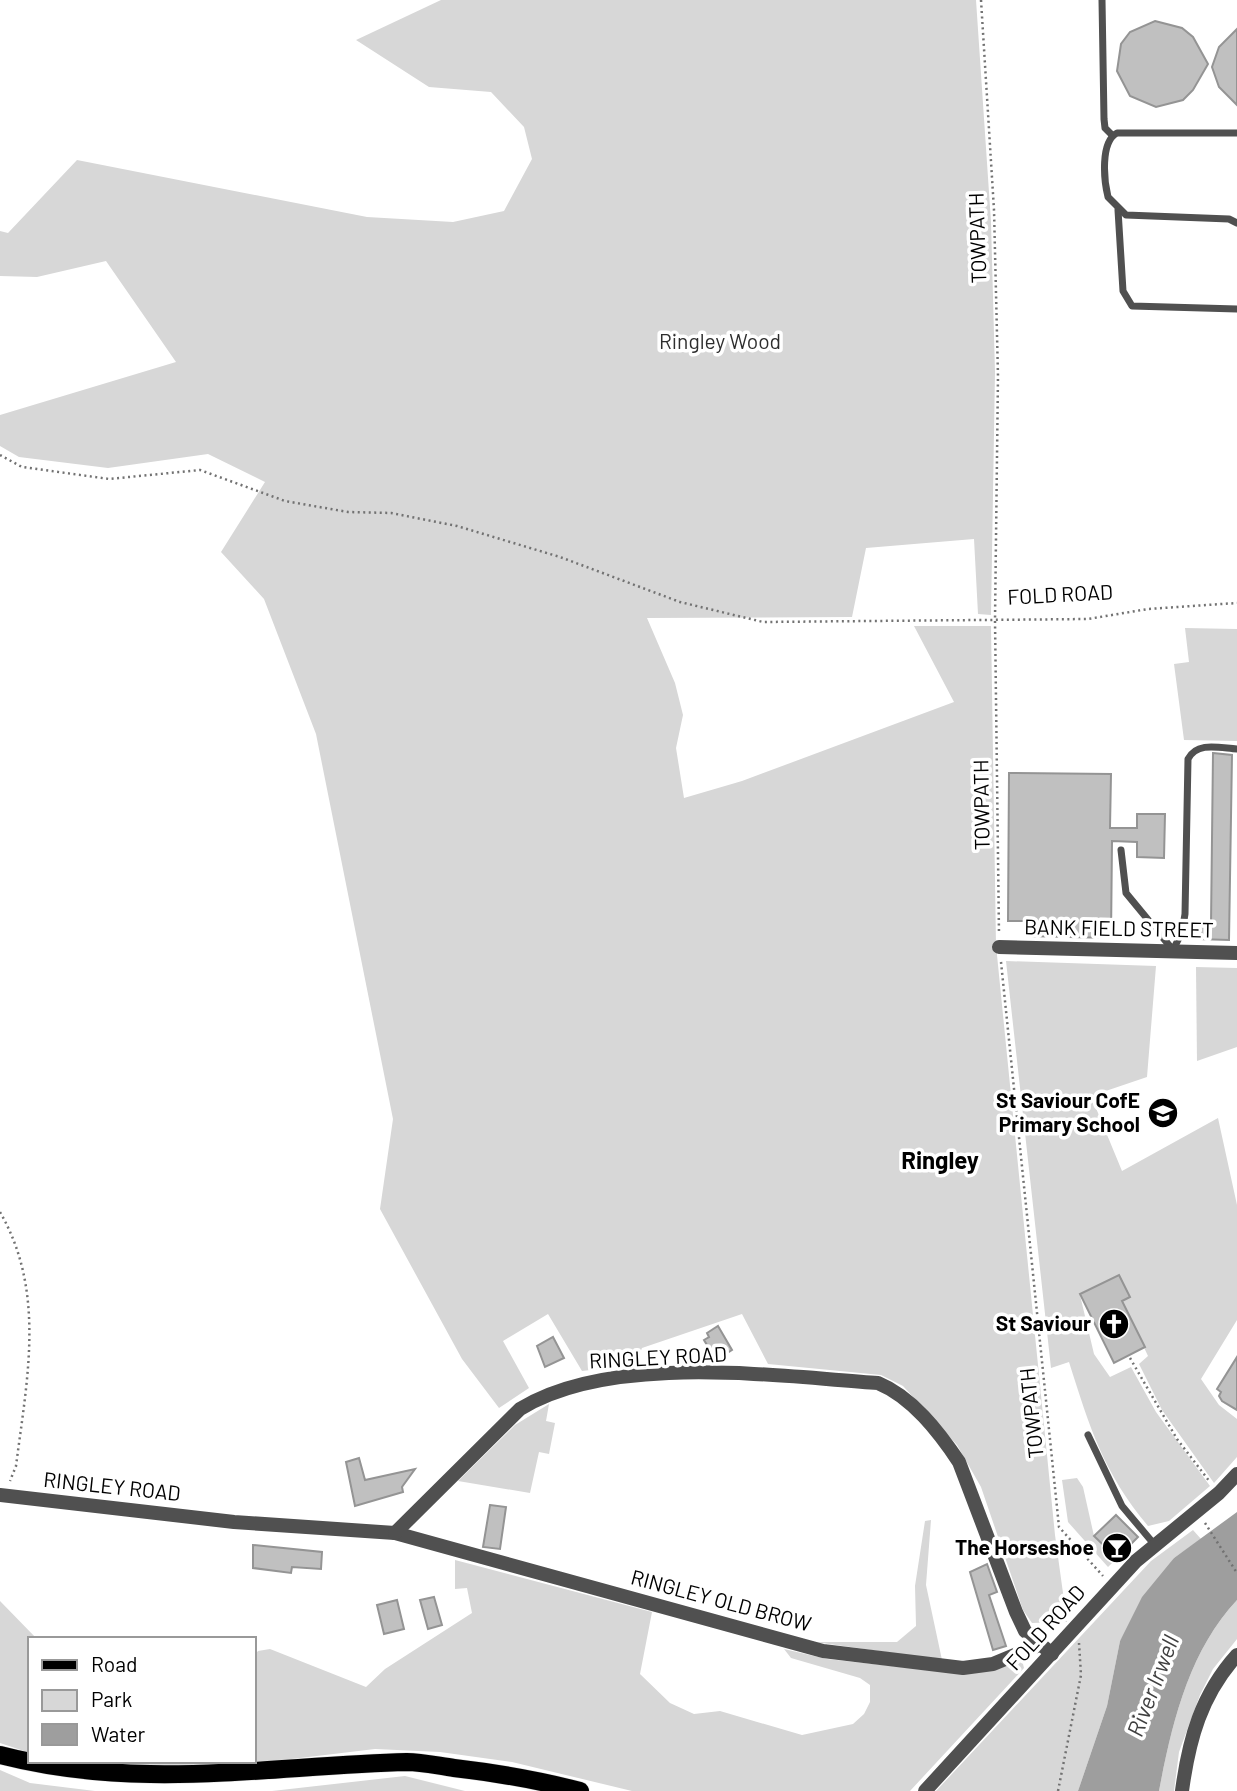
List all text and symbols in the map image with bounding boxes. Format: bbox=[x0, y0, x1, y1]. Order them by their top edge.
street label: TOWPATH bbox=[962, 192, 991, 284]
park label: Ringley Wood bbox=[659, 328, 781, 353]
street label: FOLD ROAD bbox=[1007, 578, 1113, 609]
street label: TOWPATH bbox=[967, 759, 994, 851]
street label: BANK FIELD STREET bbox=[1024, 913, 1214, 942]
place label: St Saviour CofE Primary School bbox=[996, 1087, 1140, 1136]
school or university icon: St Saviour CofE Primary School bbox=[1146, 1096, 1180, 1130]
district label: Ringley bbox=[901, 1145, 979, 1174]
church icon: St Saviour bbox=[1097, 1307, 1131, 1341]
place label: St Saviour bbox=[996, 1310, 1091, 1335]
street label: RINGLEY ROAD bbox=[589, 1340, 727, 1373]
street label: TOWPATH bbox=[1013, 1367, 1048, 1460]
street label: RINGLEY ROAD bbox=[42, 1466, 182, 1505]
bar icon: The Horseshoe bbox=[1100, 1531, 1134, 1565]
place label: The Horseshoe bbox=[955, 1534, 1094, 1559]
street label: RINGLEY OLD BROW bbox=[628, 1563, 814, 1636]
street label: FOLD ROAD bbox=[1000, 1579, 1090, 1675]
water label: River Irwell bbox=[1120, 1631, 1184, 1740]
legend bbox=[28, 1637, 256, 1763]
text: Road bbox=[91, 1651, 137, 1676]
text: Park bbox=[91, 1686, 132, 1711]
text: Water bbox=[91, 1721, 146, 1746]

